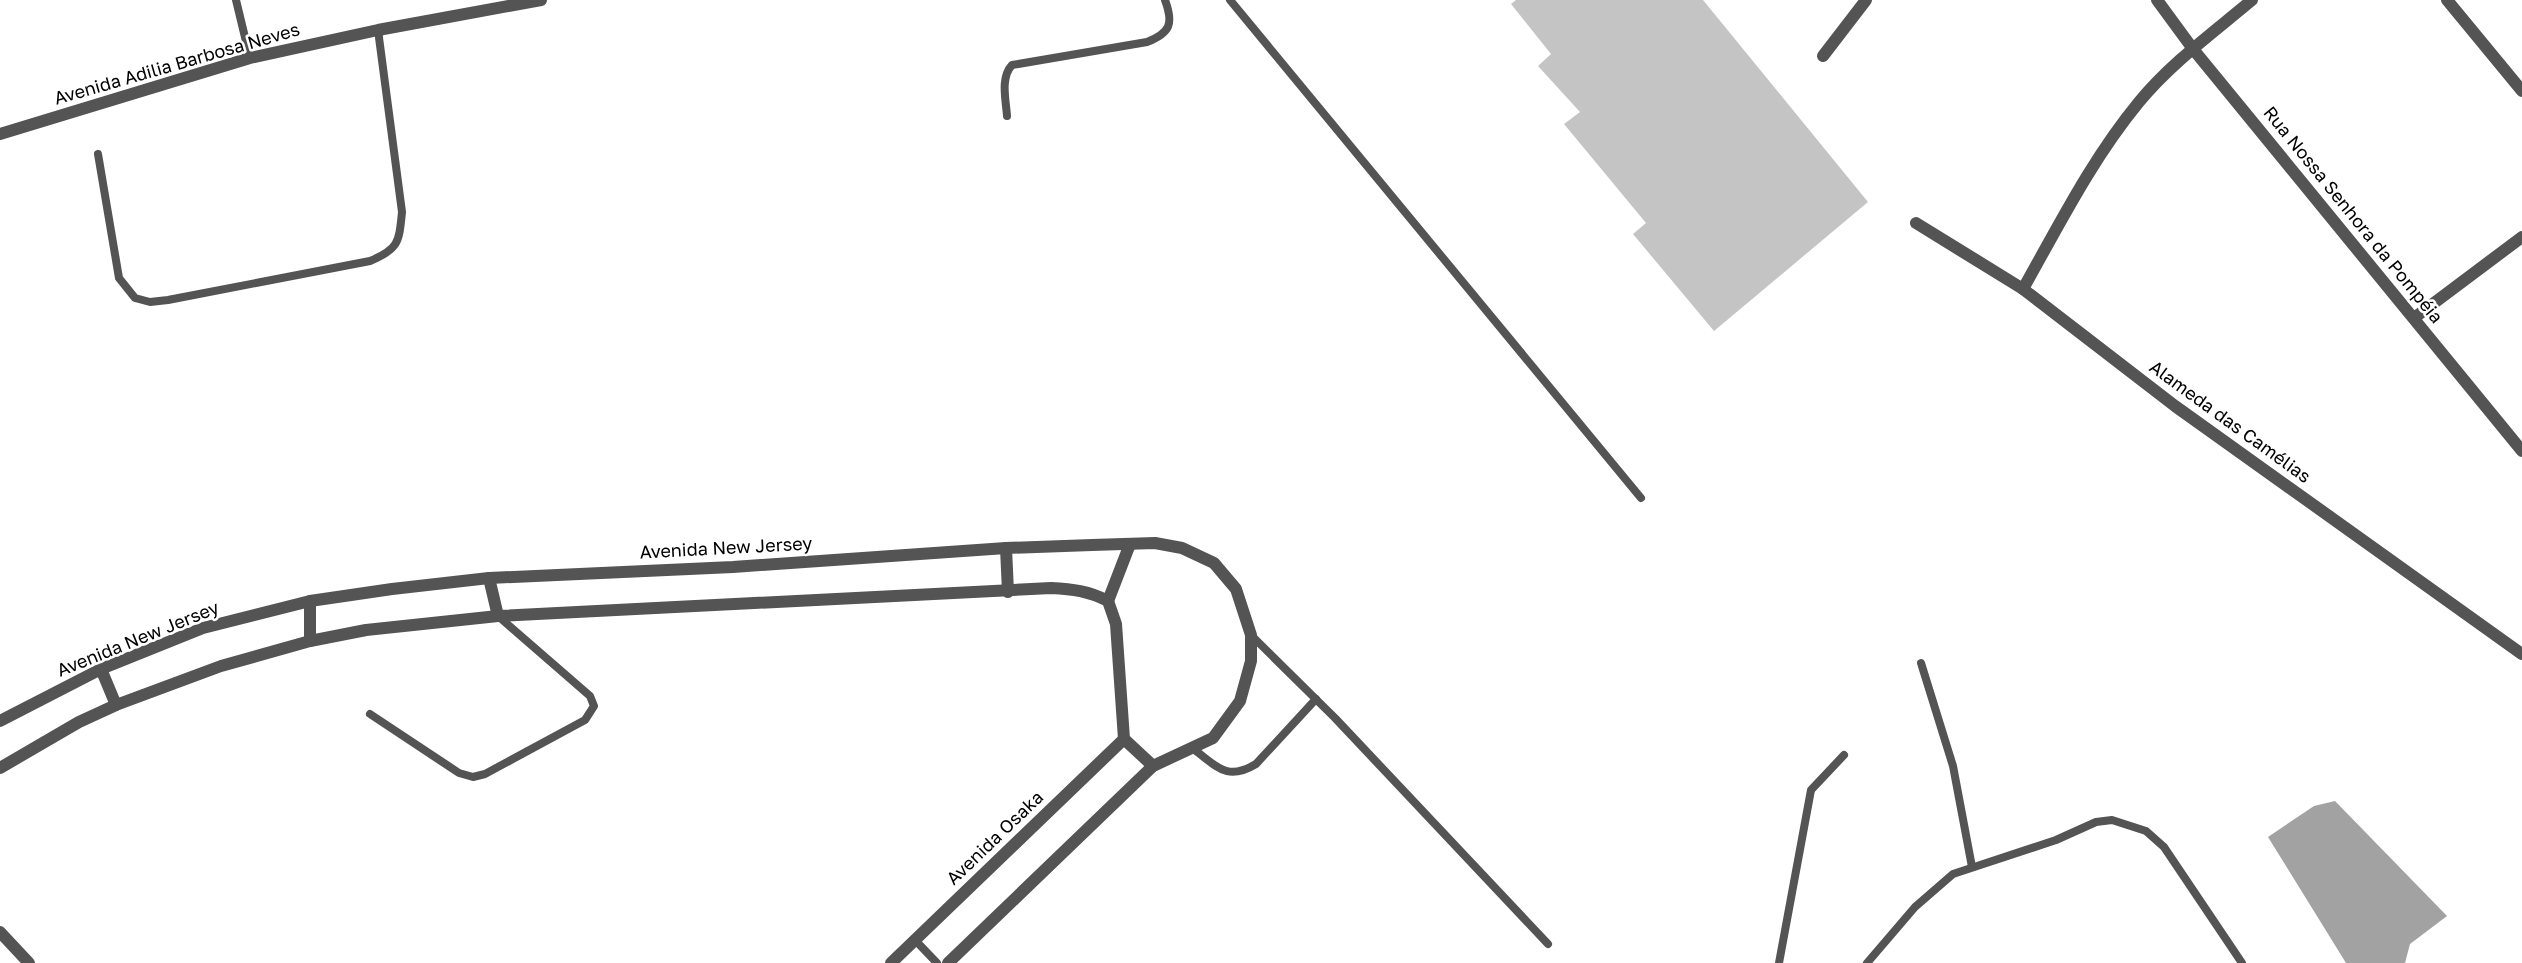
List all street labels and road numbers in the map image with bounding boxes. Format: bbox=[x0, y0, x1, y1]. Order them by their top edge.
street label: Avenida Adilia Barbosa Neves bbox=[51, 17, 302, 109]
street label: Rua Nossa Senhora da Pompéia bbox=[2259, 101, 2448, 327]
street label: Alameda das Camélias bbox=[2146, 355, 2316, 487]
street label: Avenida New Jersey bbox=[639, 531, 813, 563]
street label: Avenida New Jersey bbox=[53, 595, 222, 681]
street label: Avenida Osaka bbox=[941, 786, 1047, 889]

